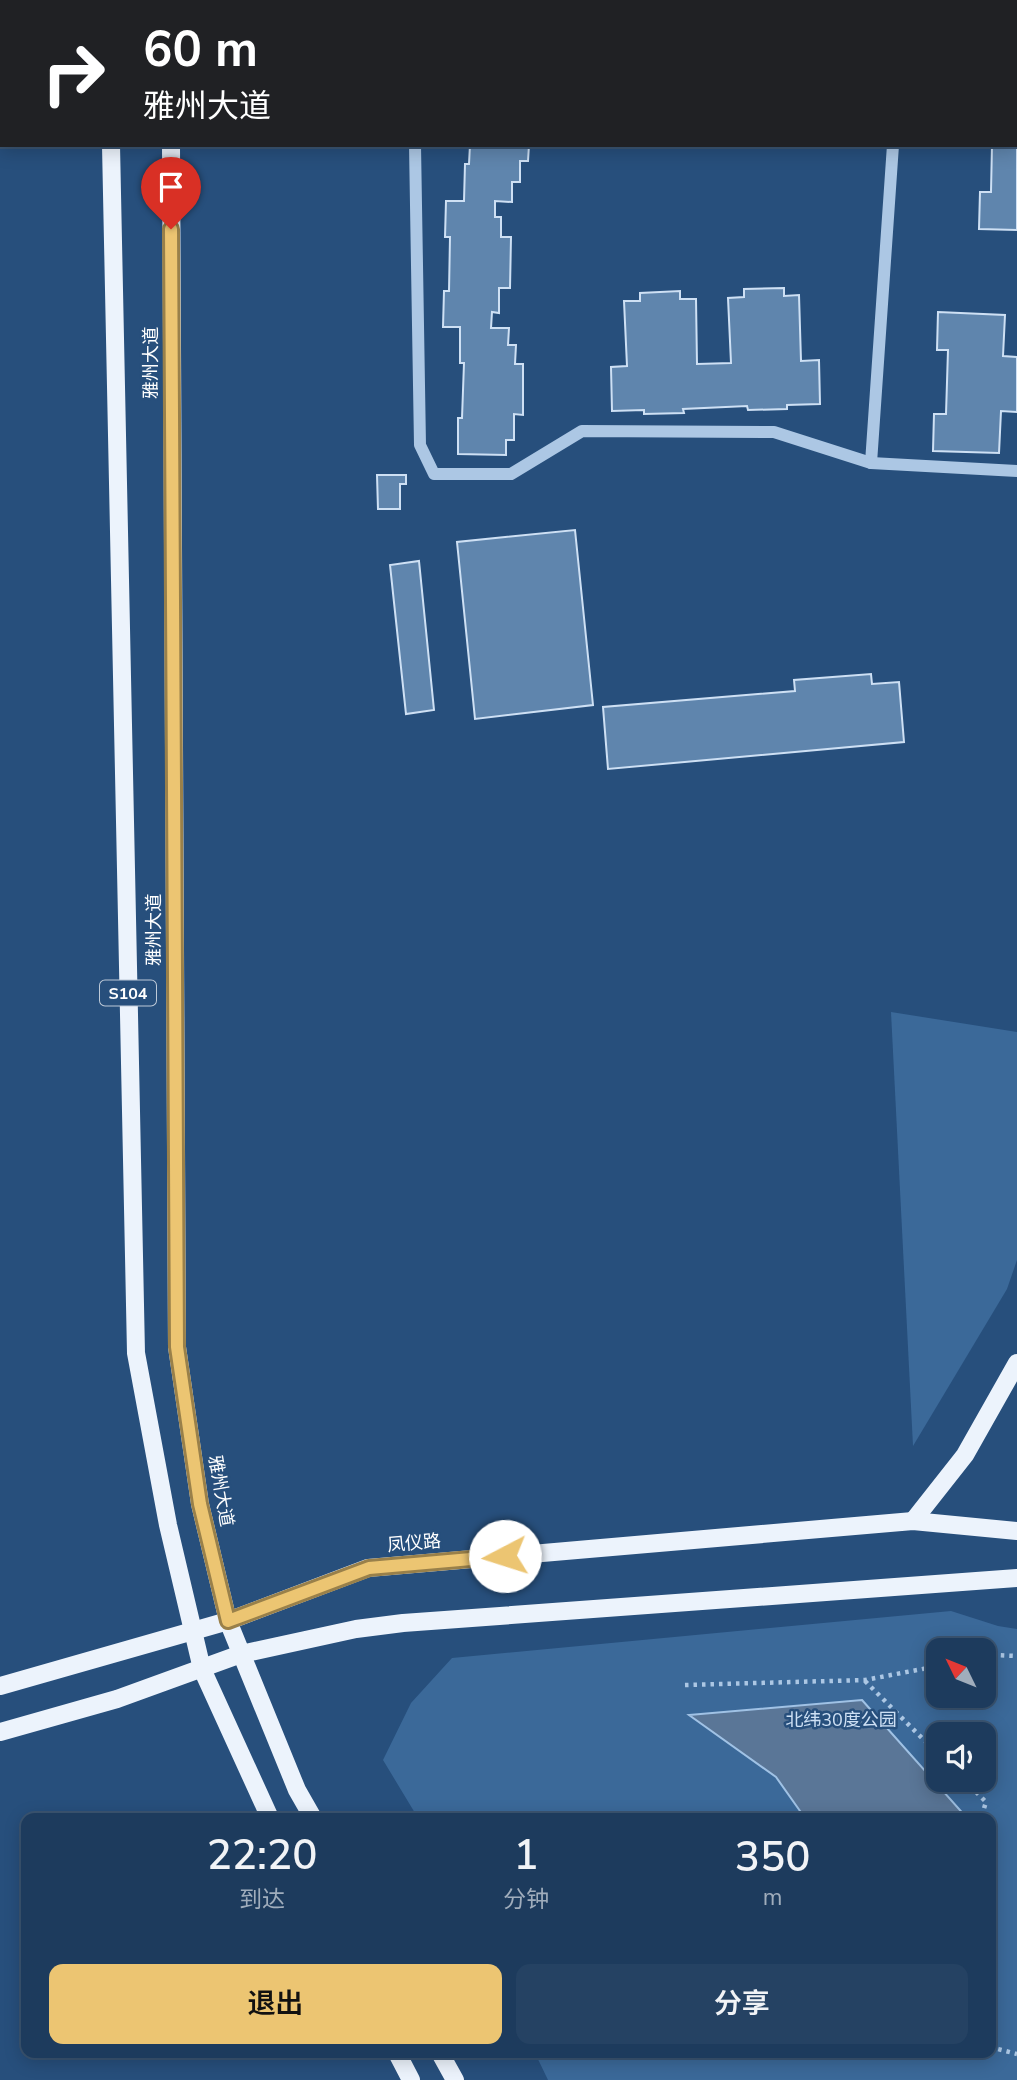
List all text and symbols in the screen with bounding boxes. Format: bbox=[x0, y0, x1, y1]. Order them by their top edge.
text: 60 m bbox=[143, 16, 258, 83]
icon: right bbox=[28, 28, 119, 119]
text: 雅州大道 bbox=[143, 85, 271, 128]
pin bbox=[141, 157, 201, 229]
icon: arrive bbox=[152, 168, 190, 206]
street label: 雅州大道 bbox=[139, 327, 163, 399]
street label: 雅州大道 bbox=[142, 894, 166, 966]
road number: S104 bbox=[100, 981, 156, 1006]
street label: 雅州大道 bbox=[203, 1453, 239, 1529]
position arrow bbox=[468, 1519, 542, 1593]
street label: 凤仪路 bbox=[386, 1529, 442, 1557]
north arrow bbox=[926, 1638, 996, 1708]
map controls bbox=[926, 1638, 996, 1792]
park label: 北纬30度公园 bbox=[785, 1708, 897, 1732]
button: sound bbox=[926, 1722, 996, 1792]
text: 22:20 bbox=[207, 1827, 317, 1884]
text: 1 bbox=[513, 1827, 539, 1884]
text: 350 bbox=[735, 1829, 810, 1886]
text: m bbox=[763, 1882, 782, 1913]
text: 到达 bbox=[239, 1884, 285, 1915]
text: 分钟 bbox=[503, 1884, 549, 1915]
button: 退出 bbox=[49, 1964, 502, 2044]
button: 分享 bbox=[516, 1964, 968, 2044]

